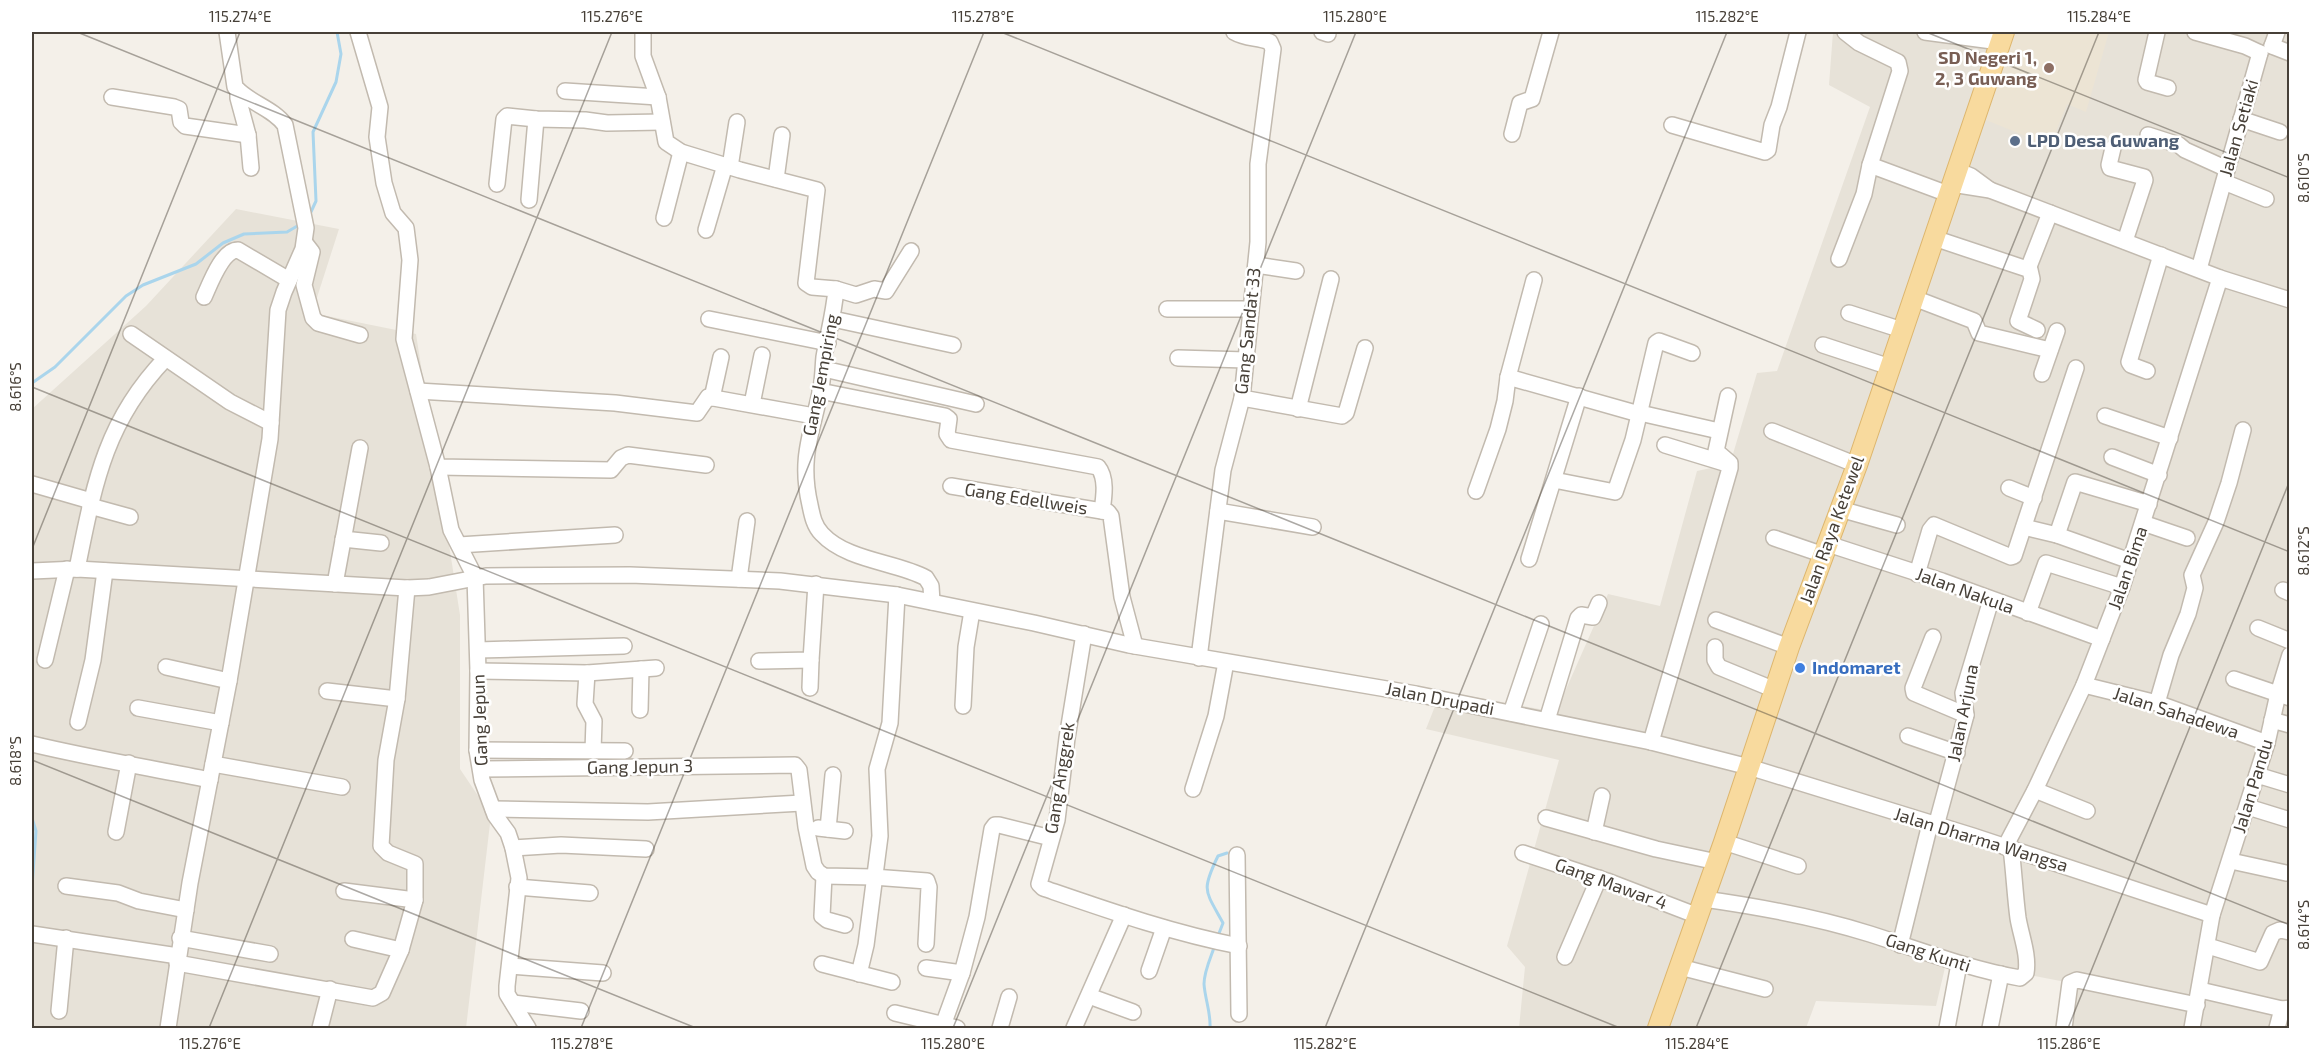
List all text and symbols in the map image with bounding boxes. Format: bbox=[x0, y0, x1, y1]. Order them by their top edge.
text: 115.274°E bbox=[209, 7, 271, 25]
text: 115.276°E bbox=[581, 7, 643, 25]
text: 115.278°E bbox=[952, 7, 1014, 25]
text: 115.280°E bbox=[1323, 7, 1387, 25]
text: 115.282°E bbox=[1695, 7, 1759, 25]
text: 115.284°E bbox=[2067, 7, 2131, 25]
place label: SD Negeri 1, 2, 3 Guwang bbox=[1935, 46, 2038, 89]
marker: SD Negeri 1, 2, 3 Guwang bbox=[2042, 61, 2056, 75]
street label: Jalan Setiaki bbox=[2214, 76, 2262, 179]
place label: LPD Desa Guwang bbox=[2027, 129, 2180, 151]
marker: LPD Desa Guwang bbox=[2008, 134, 2022, 148]
text: 8.610°S bbox=[2294, 153, 2312, 203]
street label: Gang Sandat 33 bbox=[1229, 266, 1265, 395]
street label: Gang Jempiring bbox=[797, 312, 843, 438]
text: 8.616°S bbox=[6, 362, 24, 412]
street label: Jalan Raya Ketewel bbox=[1794, 452, 1868, 607]
street label: Gang Edellweis bbox=[963, 477, 1089, 519]
street label: Jalan Bima bbox=[2102, 523, 2152, 612]
text: 8.612°S bbox=[2294, 526, 2312, 576]
street label: Jalan Nakula bbox=[1913, 562, 2017, 618]
place label: Indomaret bbox=[1812, 656, 1901, 678]
marker: Indomaret bbox=[1793, 661, 1807, 675]
street label: Jalan Arjuna bbox=[1942, 662, 1982, 763]
street label: Gang Jepun bbox=[466, 674, 492, 767]
street label: Jalan Drupadi bbox=[1384, 677, 1496, 719]
street label: Jalan Sahadewa bbox=[2111, 681, 2242, 743]
street label: Gang Anggrek bbox=[1039, 720, 1079, 835]
text: 8.618°S bbox=[6, 736, 24, 786]
street label: Jalan Pandu bbox=[2227, 736, 2277, 835]
street label: Gang Jepun 3 bbox=[587, 754, 693, 778]
street label: Jalan Dharma Wangsa bbox=[1892, 802, 2071, 876]
street label: Gang Mawar 4 bbox=[1552, 853, 1671, 914]
text: 8.614°S bbox=[2294, 900, 2312, 950]
street label: Gang Kunti bbox=[1883, 928, 1974, 976]
text: 115.276°E bbox=[179, 1034, 241, 1052]
text: 115.278°E bbox=[551, 1034, 613, 1052]
text: 115.280°E bbox=[921, 1034, 985, 1052]
text: 115.282°E bbox=[1293, 1034, 1357, 1052]
text: 115.284°E bbox=[1665, 1034, 1729, 1052]
text: 115.286°E bbox=[2037, 1034, 2101, 1052]

